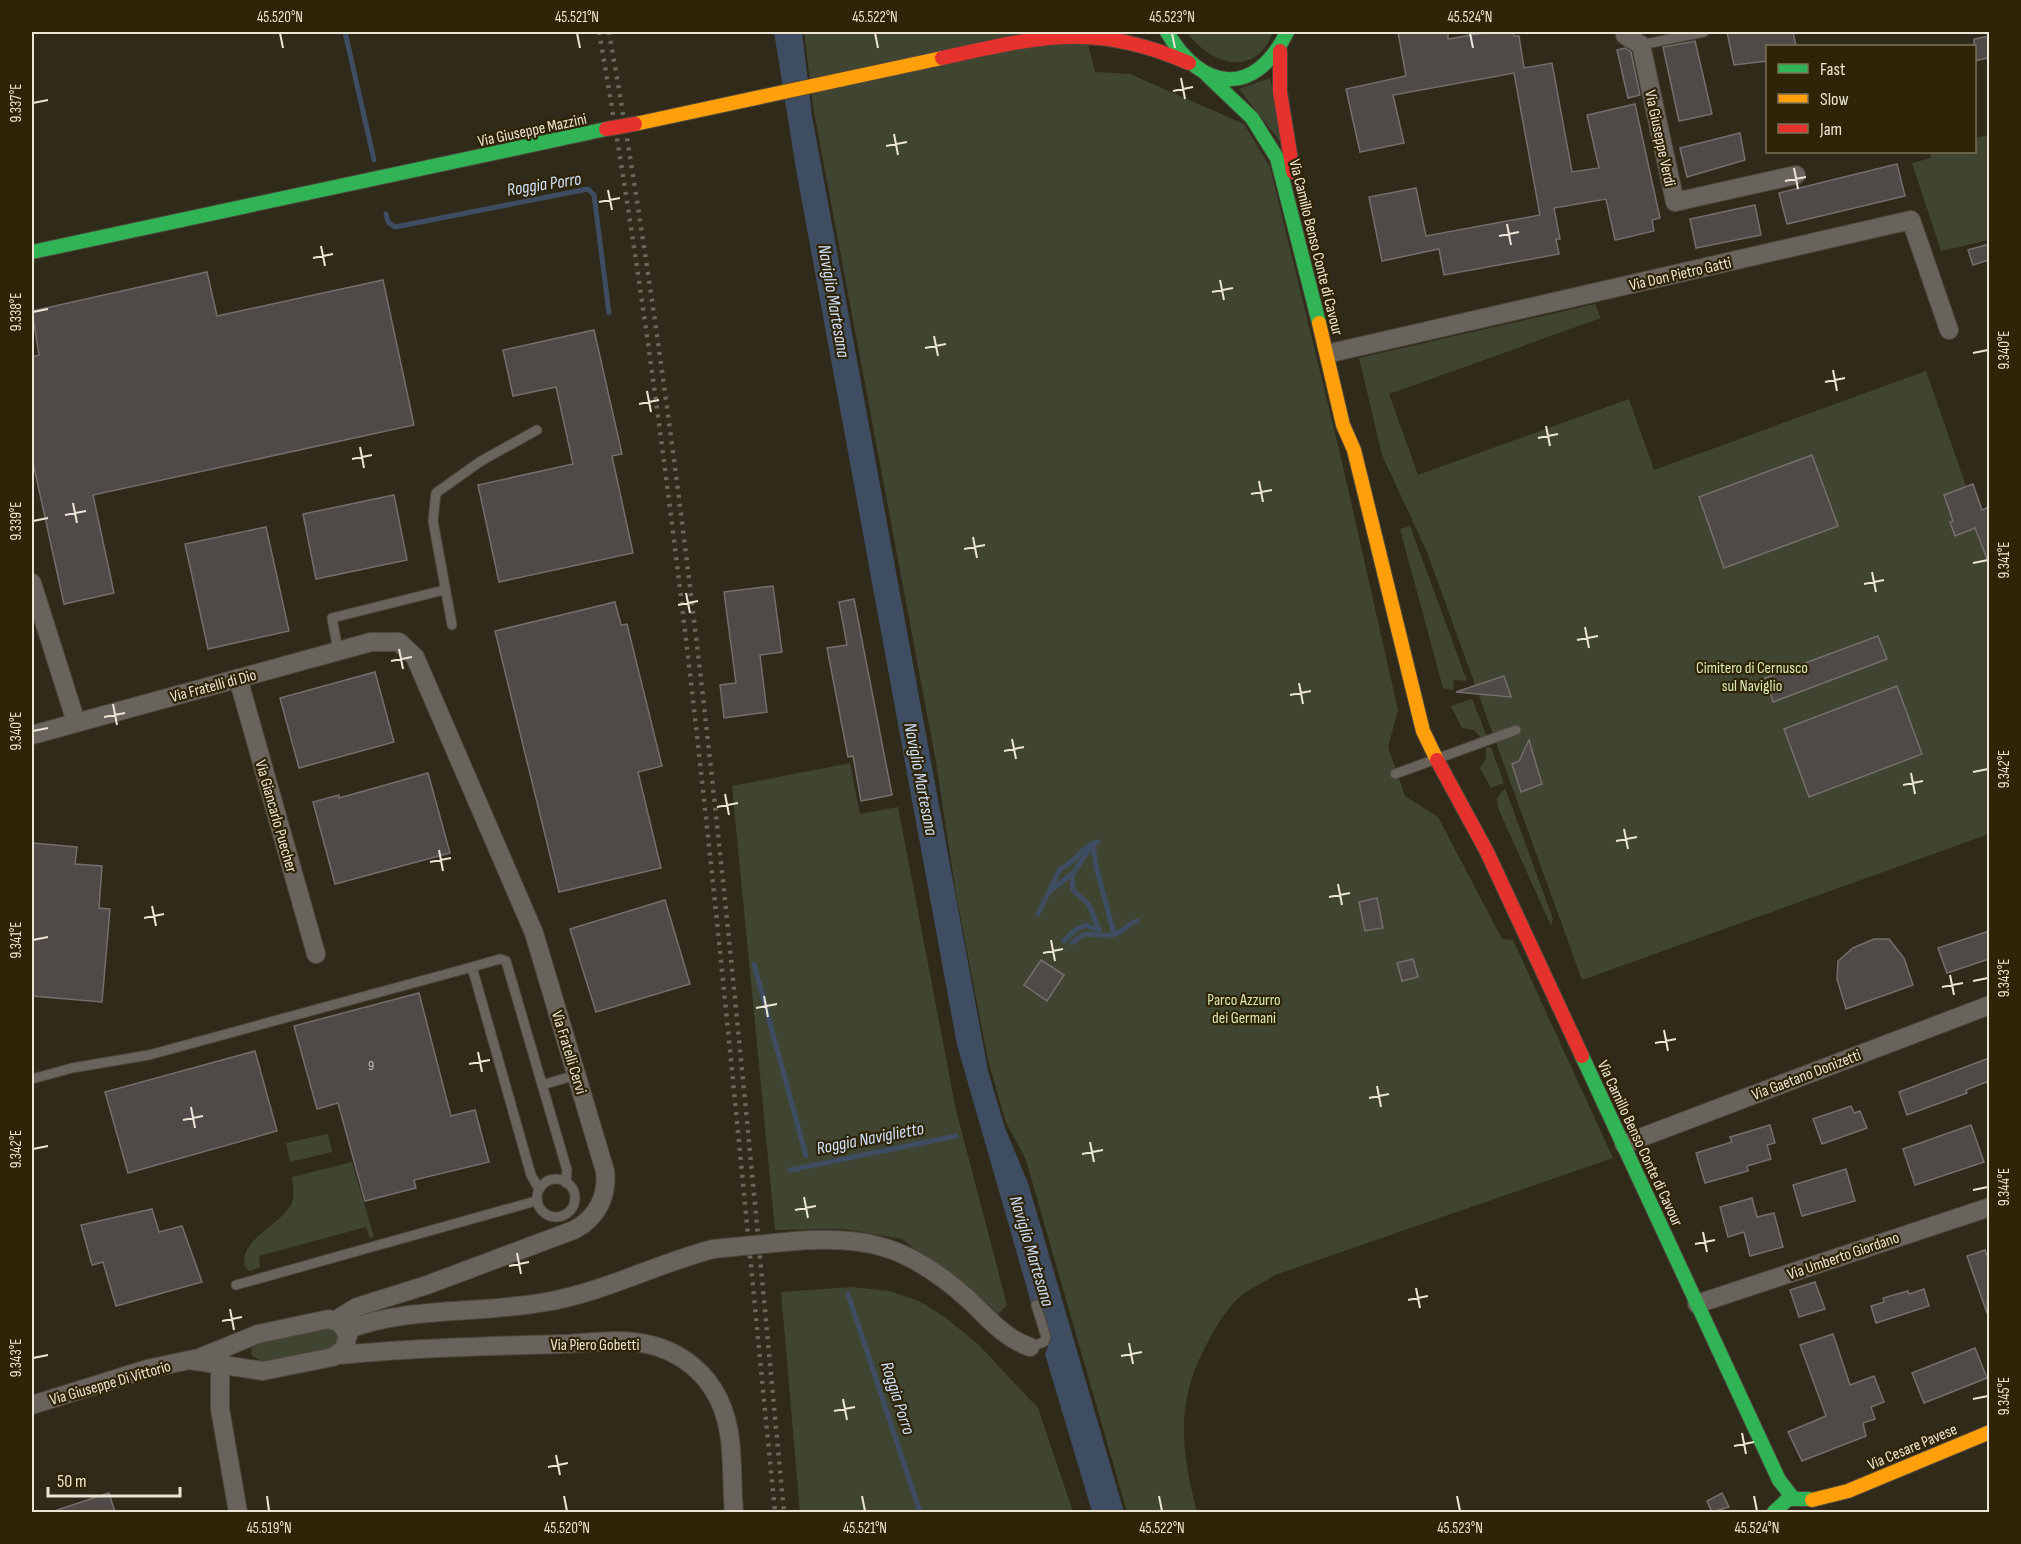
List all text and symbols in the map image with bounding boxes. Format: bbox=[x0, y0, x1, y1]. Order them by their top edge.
text: 45.520°N bbox=[257, 8, 303, 27]
text: 45.521°N bbox=[555, 8, 599, 27]
text: 45.522°N bbox=[852, 8, 898, 27]
text: 45.523°N bbox=[1149, 8, 1195, 27]
text: 45.524°N bbox=[1447, 8, 1493, 27]
legend bbox=[1766, 45, 1976, 153]
text: Fast bbox=[1820, 59, 1846, 80]
text: 9.337°E bbox=[7, 84, 26, 122]
street label: Via Giuseppe Verdi bbox=[1640, 88, 1679, 188]
text: Slow bbox=[1820, 89, 1849, 110]
street label: Via Giuseppe Mazzini bbox=[476, 110, 589, 151]
text: Jam bbox=[1819, 119, 1842, 140]
street label: Via Camillo Benso Conte di Cavour bbox=[1284, 157, 1347, 338]
water label: Roggia Porro bbox=[505, 168, 584, 201]
water label: Naviglio Martesana bbox=[813, 243, 854, 360]
street label: Via Don Pietro Gatti bbox=[1627, 253, 1733, 295]
text: 9.338°E bbox=[7, 293, 26, 331]
text: 9.340°E bbox=[1995, 330, 2014, 370]
text: 9.339°E bbox=[7, 501, 26, 541]
text: 9.341°E bbox=[1995, 542, 2014, 578]
park label: Cimitero di Cernusco sul Naviglio bbox=[1696, 659, 1808, 696]
street label: Via Fratelli di Dio bbox=[168, 666, 258, 707]
text: 9.340°E bbox=[7, 711, 26, 751]
water label: Naviglio Martesana bbox=[899, 721, 942, 838]
text: 9.342°E bbox=[1995, 750, 2014, 788]
street label: Via Giancarlo Puecher bbox=[250, 758, 301, 875]
text: 9.341°E bbox=[7, 922, 26, 958]
text: 9.343°E bbox=[1995, 959, 2014, 997]
park label: Parco Azzurro dei Germani bbox=[1207, 991, 1281, 1028]
street label: Via Fratelli Cervi bbox=[547, 1008, 590, 1097]
street label: Via Gaetano Donizetti bbox=[1749, 1046, 1864, 1105]
house number: 9 bbox=[368, 1057, 374, 1074]
street label: Via Camillo Benso Conte di Cavour bbox=[1593, 1058, 1687, 1230]
water label: Roggia Naviglietto bbox=[815, 1118, 926, 1159]
text: 9.342°E bbox=[7, 1130, 26, 1168]
text: 9.344°E bbox=[1995, 1168, 2014, 1206]
water label: Naviglio Martesana bbox=[1005, 1193, 1059, 1310]
street label: Via Umberto Giordano bbox=[1785, 1228, 1902, 1284]
street label: Via Piero Gobetti bbox=[551, 1336, 639, 1355]
text: 9.343°E bbox=[7, 1339, 26, 1377]
street label: Via Giuseppe Di Vittorio bbox=[48, 1357, 173, 1410]
water label: Roggia Porro bbox=[876, 1359, 919, 1438]
text: 9.345°E bbox=[1995, 1377, 2014, 1415]
street label: Via Cesare Pavese bbox=[1865, 1420, 1960, 1475]
scale bar bbox=[48, 1460, 180, 1498]
text: 50 m bbox=[57, 1471, 87, 1492]
text: 45.519°N bbox=[246, 1519, 292, 1538]
text: 45.520°N bbox=[544, 1519, 590, 1538]
text: 45.521°N bbox=[843, 1519, 887, 1538]
text: 45.522°N bbox=[1139, 1519, 1185, 1538]
text: 45.523°N bbox=[1437, 1519, 1483, 1538]
text: 45.524°N bbox=[1734, 1519, 1780, 1538]

